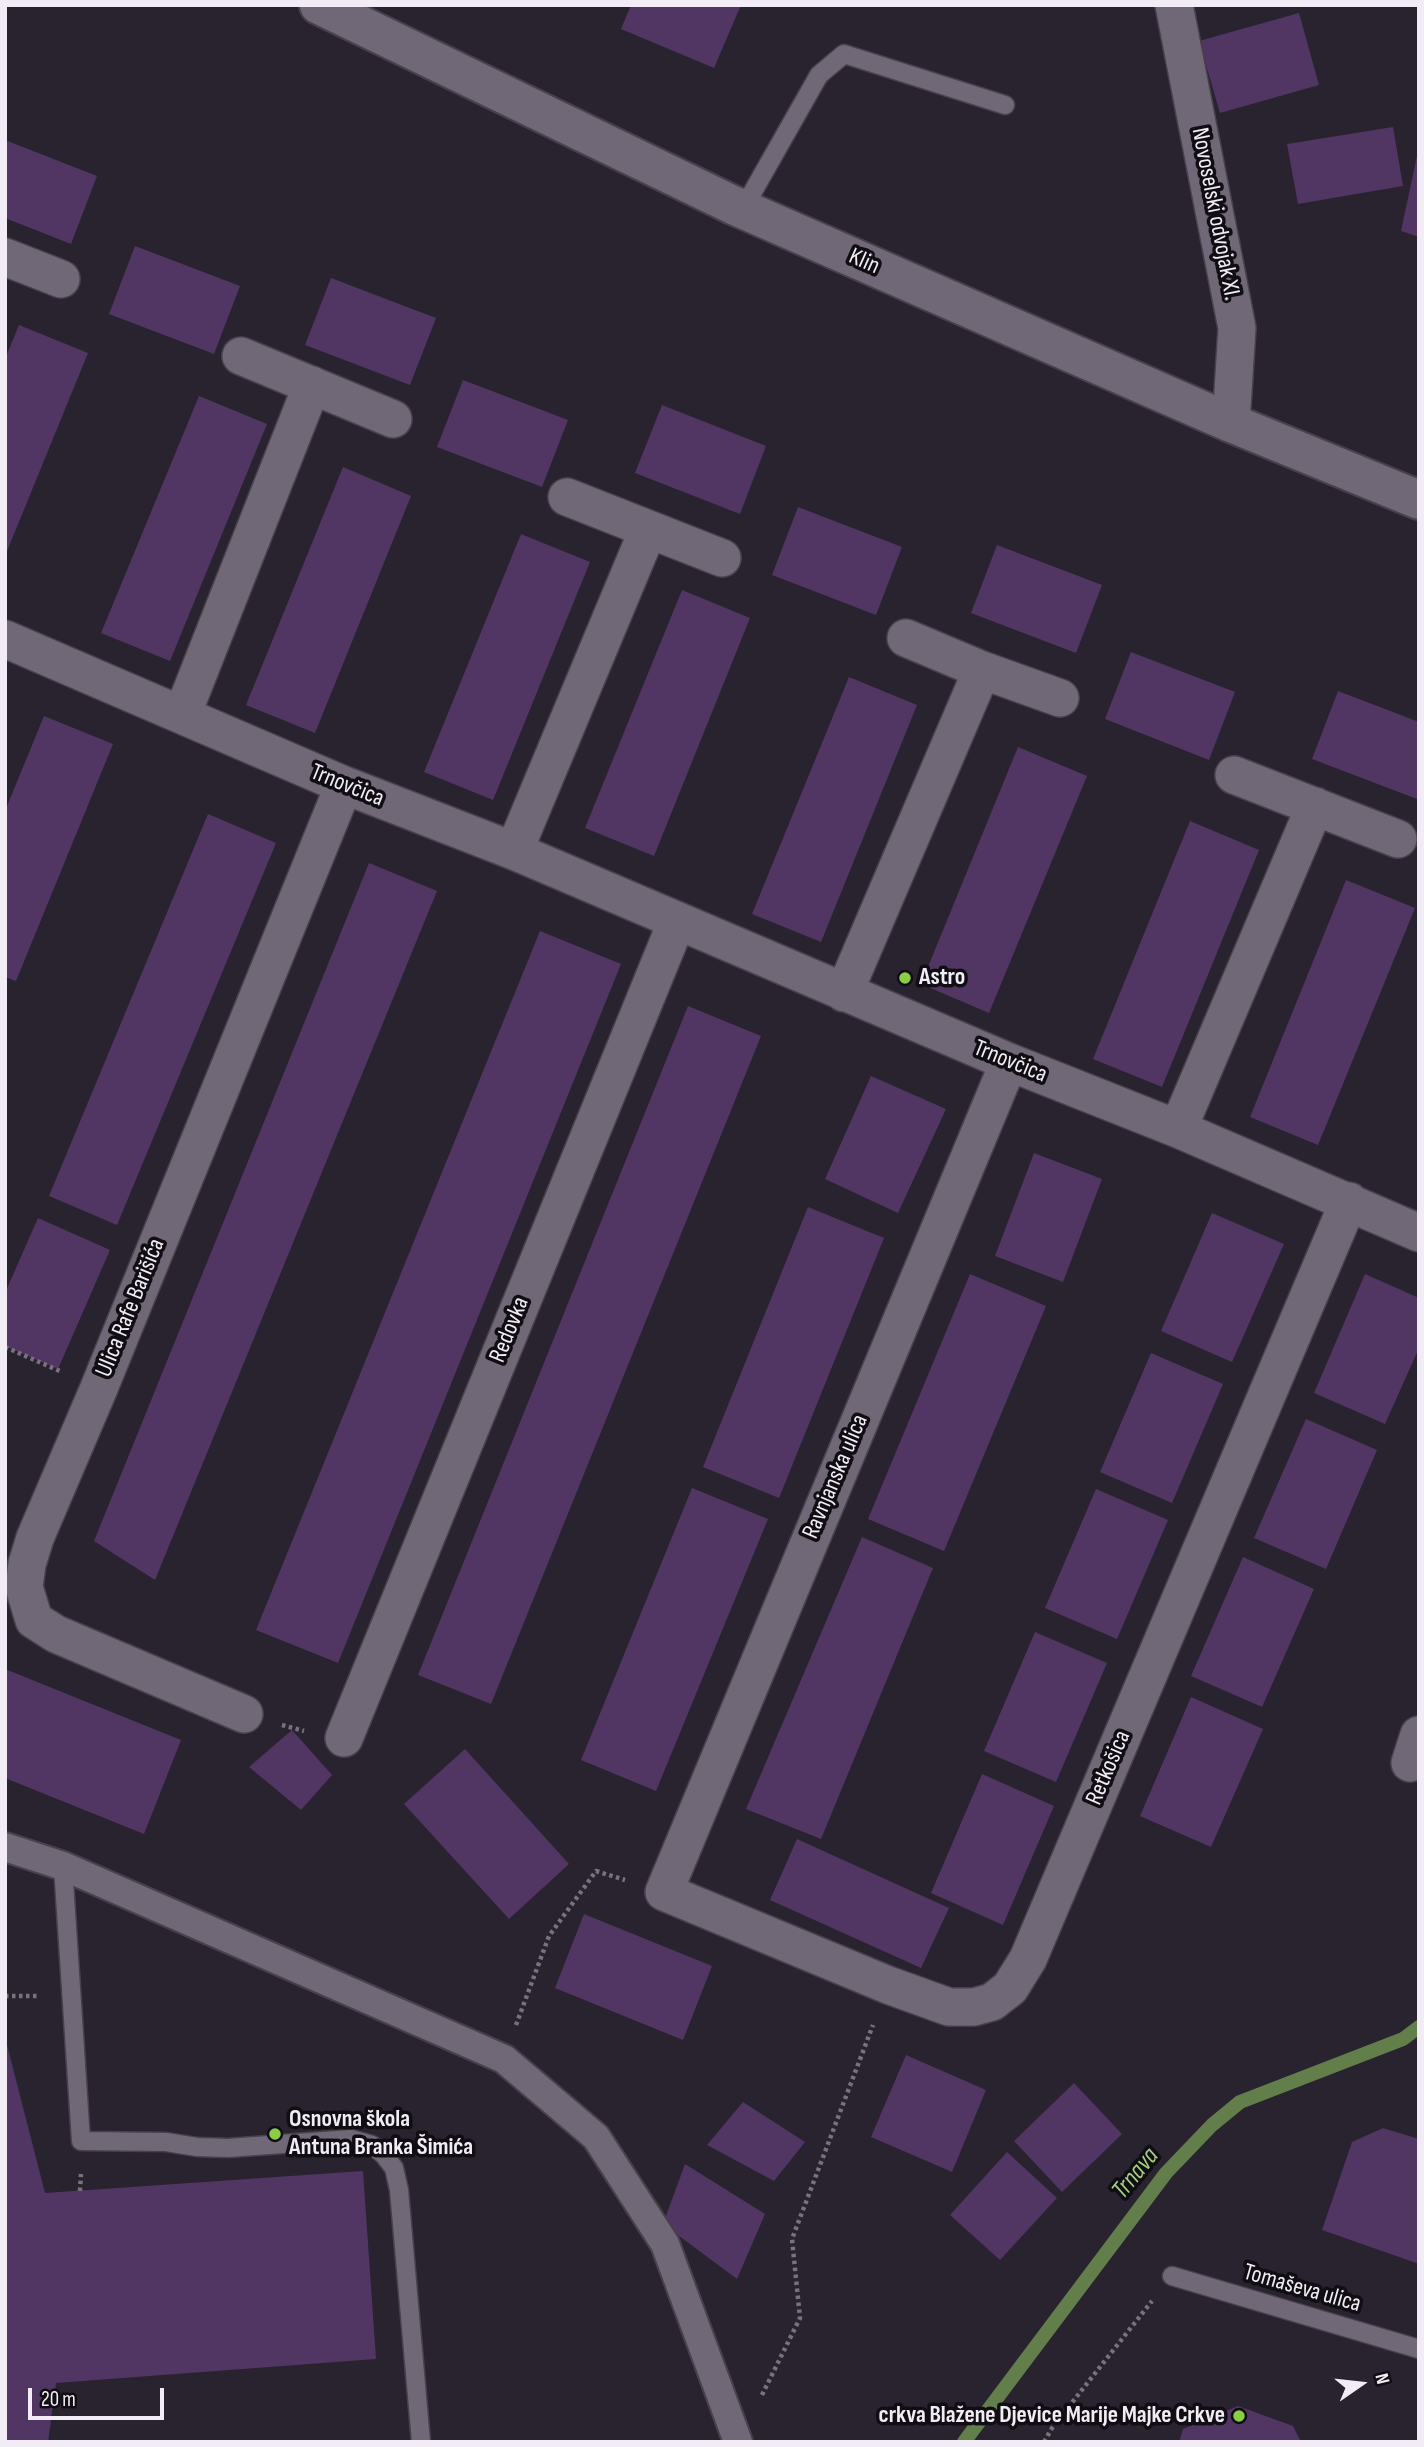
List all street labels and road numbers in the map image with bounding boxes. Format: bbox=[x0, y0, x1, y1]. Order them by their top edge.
street label: Novoselski odvojak XI. bbox=[1184, 125, 1246, 303]
street label: Klin bbox=[844, 243, 884, 281]
street label: Trnovčica bbox=[306, 758, 388, 814]
street label: Trnovčica bbox=[969, 1034, 1051, 1090]
street label: Ulica Rafe Barišića bbox=[90, 1235, 172, 1381]
street label: Redovka bbox=[484, 1293, 536, 1367]
street label: Ravnjanska ulica bbox=[797, 1411, 875, 1543]
street label: Retkošica bbox=[1080, 1726, 1138, 1810]
street label: Tomaševa ulica bbox=[1240, 2259, 1364, 2319]

